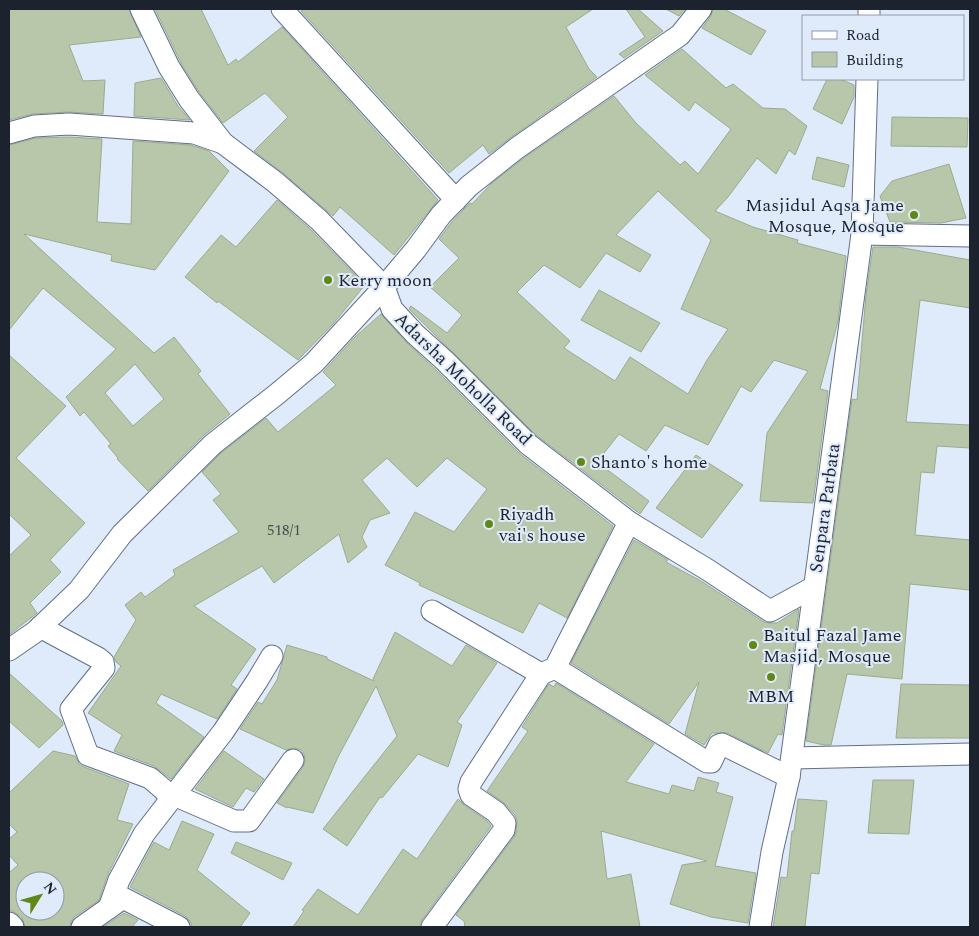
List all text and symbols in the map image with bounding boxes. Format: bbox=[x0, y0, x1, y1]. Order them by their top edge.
legend bbox=[802, 15, 964, 80]
text: Road bbox=[846, 24, 880, 47]
text: Building bbox=[846, 49, 903, 72]
place label: Masjidul Aqsa Jame Mosque, Mosque bbox=[745, 192, 904, 240]
marker: Masjidul Aqsa Jame Mosque, Mosque bbox=[908, 209, 920, 221]
place label: Kerry moon bbox=[338, 267, 432, 294]
marker: Kerry moon bbox=[322, 274, 334, 286]
street label: Adarsha Moholla Road bbox=[388, 306, 538, 452]
street label: Senpara Parbata bbox=[803, 442, 847, 574]
place label: Shanto's home bbox=[591, 449, 707, 476]
marker: Shanto's home bbox=[575, 456, 587, 468]
place label: Riyadh vai's house bbox=[498, 501, 586, 549]
marker: Riyadh vai's house bbox=[483, 518, 495, 530]
house number: 518/1 bbox=[267, 519, 301, 542]
place label: Baitul Fazal Jame Masjid, Mosque bbox=[763, 622, 902, 670]
marker: Baitul Fazal Jame Masjid, Mosque bbox=[747, 639, 759, 651]
marker: MBM bbox=[765, 671, 777, 683]
place label: MBM bbox=[748, 683, 794, 710]
north arrow bbox=[15, 871, 65, 921]
text: N bbox=[38, 878, 62, 899]

